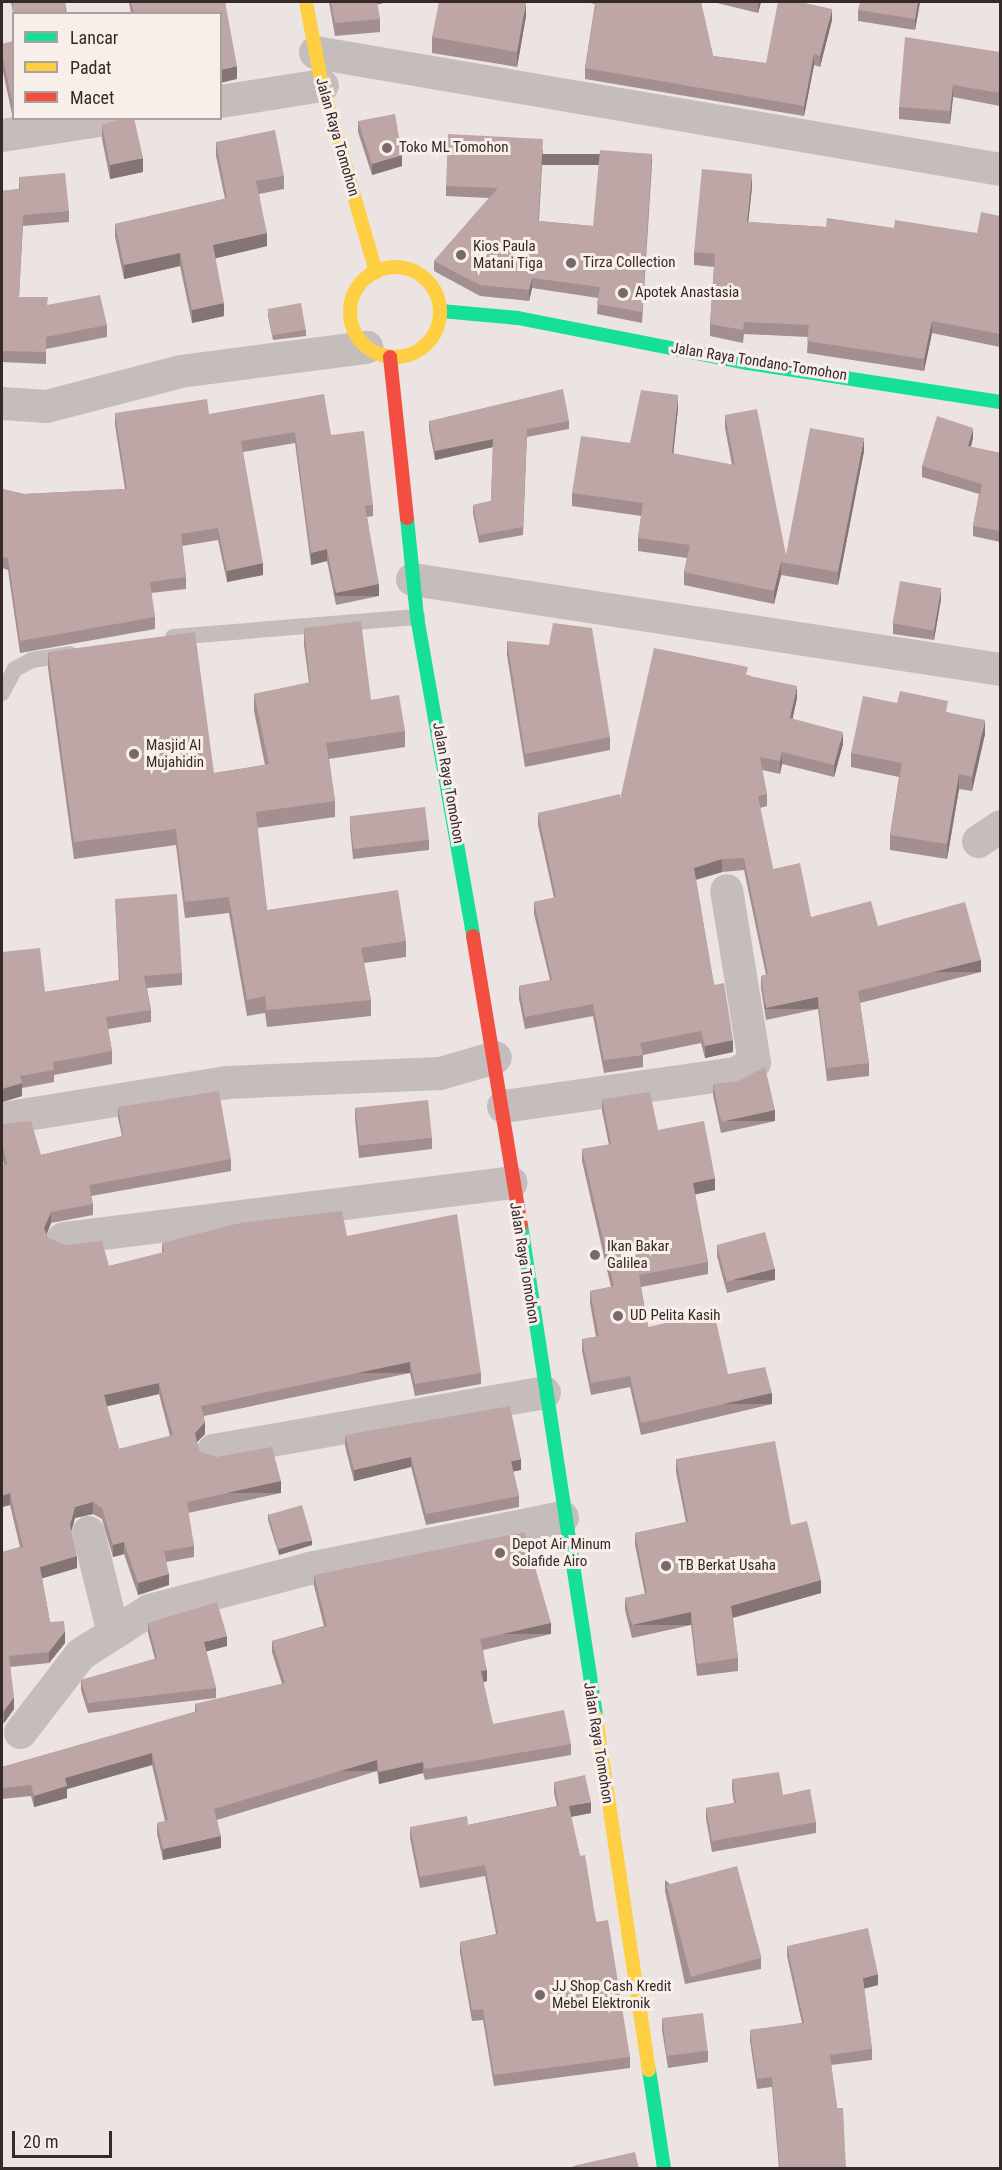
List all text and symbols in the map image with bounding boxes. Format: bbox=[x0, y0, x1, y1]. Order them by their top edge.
legend bbox=[12, 12, 222, 120]
text: Lancar bbox=[70, 27, 118, 48]
text: Padat bbox=[70, 57, 111, 78]
street label: Jalan Raya Tomohon bbox=[311, 75, 363, 199]
text: Macet bbox=[70, 87, 114, 108]
place label: Toko ML Tomohon bbox=[399, 139, 509, 157]
marker: Toko ML Tomohon bbox=[380, 141, 394, 155]
place label: Kios Paula Matani Tiga bbox=[473, 237, 543, 272]
marker: Kios Paula Matani Tiga bbox=[454, 248, 468, 262]
place label: Tirza Collection bbox=[583, 254, 676, 272]
marker: Tirza Collection bbox=[564, 256, 578, 270]
place label: Apotek Anastasia bbox=[635, 284, 739, 302]
marker: Apotek Anastasia bbox=[616, 286, 630, 300]
street label: Jalan Raya Tondano-Tomohon bbox=[670, 339, 848, 385]
street label: Jalan Raya Tomohon bbox=[428, 721, 468, 845]
place label: Masjid Al Mujahidin bbox=[146, 736, 204, 771]
marker: Masjid Al Mujahidin bbox=[127, 747, 141, 761]
street label: Jalan Raya Tomohon bbox=[505, 1201, 543, 1325]
place label: Ikan Bakar Galilea bbox=[607, 1237, 669, 1272]
marker: Ikan Bakar Galilea bbox=[588, 1248, 602, 1262]
place label: UD Pelita Kasih bbox=[630, 1307, 721, 1325]
marker: UD Pelita Kasih bbox=[611, 1309, 625, 1323]
place label: Depot Air Minum Solafide Airo bbox=[512, 1535, 611, 1570]
marker: Depot Air Minum Solafide Airo bbox=[493, 1546, 507, 1560]
place label: TB Berkat Usaha bbox=[678, 1557, 776, 1575]
marker: TB Berkat Usaha bbox=[659, 1559, 673, 1573]
street label: Jalan Raya Tomohon bbox=[579, 1681, 617, 1805]
place label: JJ Shop Cash Kredit Mebel Elektronik bbox=[552, 1977, 672, 2012]
marker: JJ Shop Cash Kredit Mebel Elektronik bbox=[533, 1988, 547, 2002]
scale bar bbox=[15, 2119, 116, 2157]
text: 20 m bbox=[23, 2131, 58, 2152]

